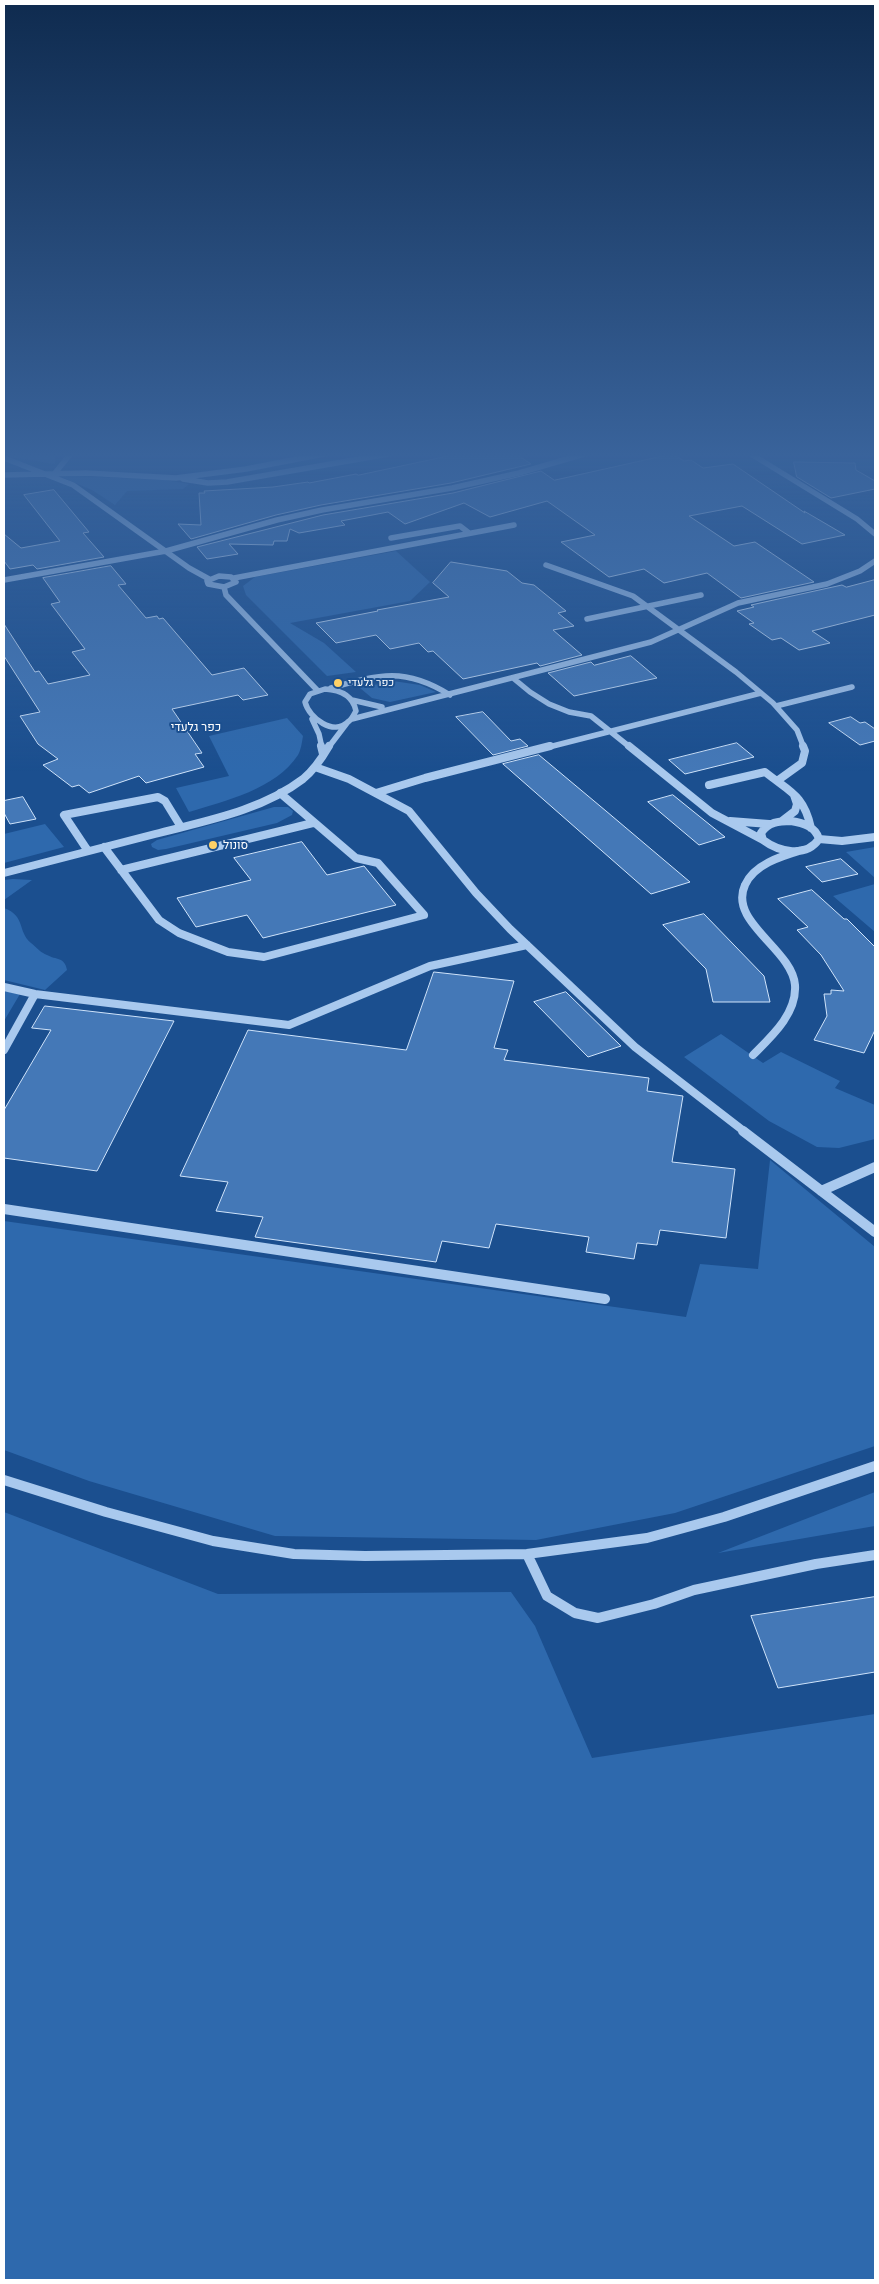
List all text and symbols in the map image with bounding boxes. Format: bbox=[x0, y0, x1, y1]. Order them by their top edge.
place label: כפר גלעדי bbox=[348, 676, 394, 690]
marker: כפר גלעדי bbox=[332, 677, 344, 689]
district label: כפר גלעדי bbox=[171, 720, 221, 734]
place label: סונול bbox=[223, 838, 248, 852]
marker: סונול bbox=[207, 839, 219, 851]

